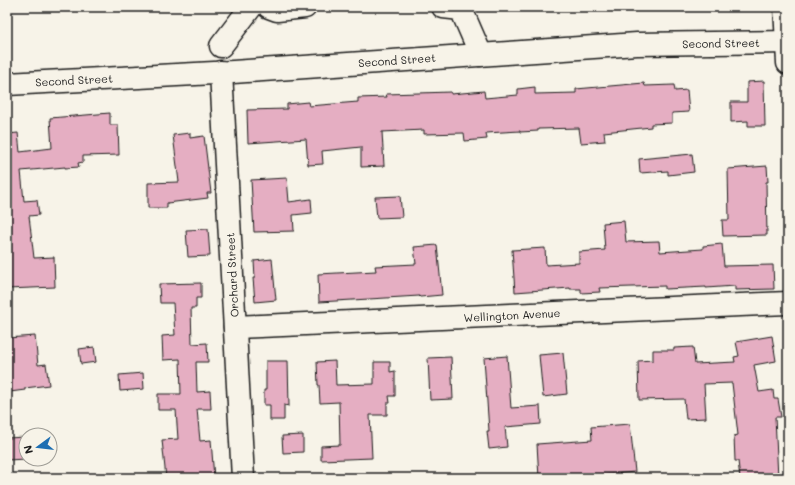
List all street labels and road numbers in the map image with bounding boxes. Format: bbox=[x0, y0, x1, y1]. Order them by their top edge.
street label: Second Street bbox=[682, 35, 760, 51]
street label: Second Street bbox=[358, 50, 436, 70]
street label: Second Street bbox=[35, 70, 113, 90]
street label: Orchard Street bbox=[222, 232, 242, 318]
street label: Wellington Avenue bbox=[463, 305, 561, 325]

